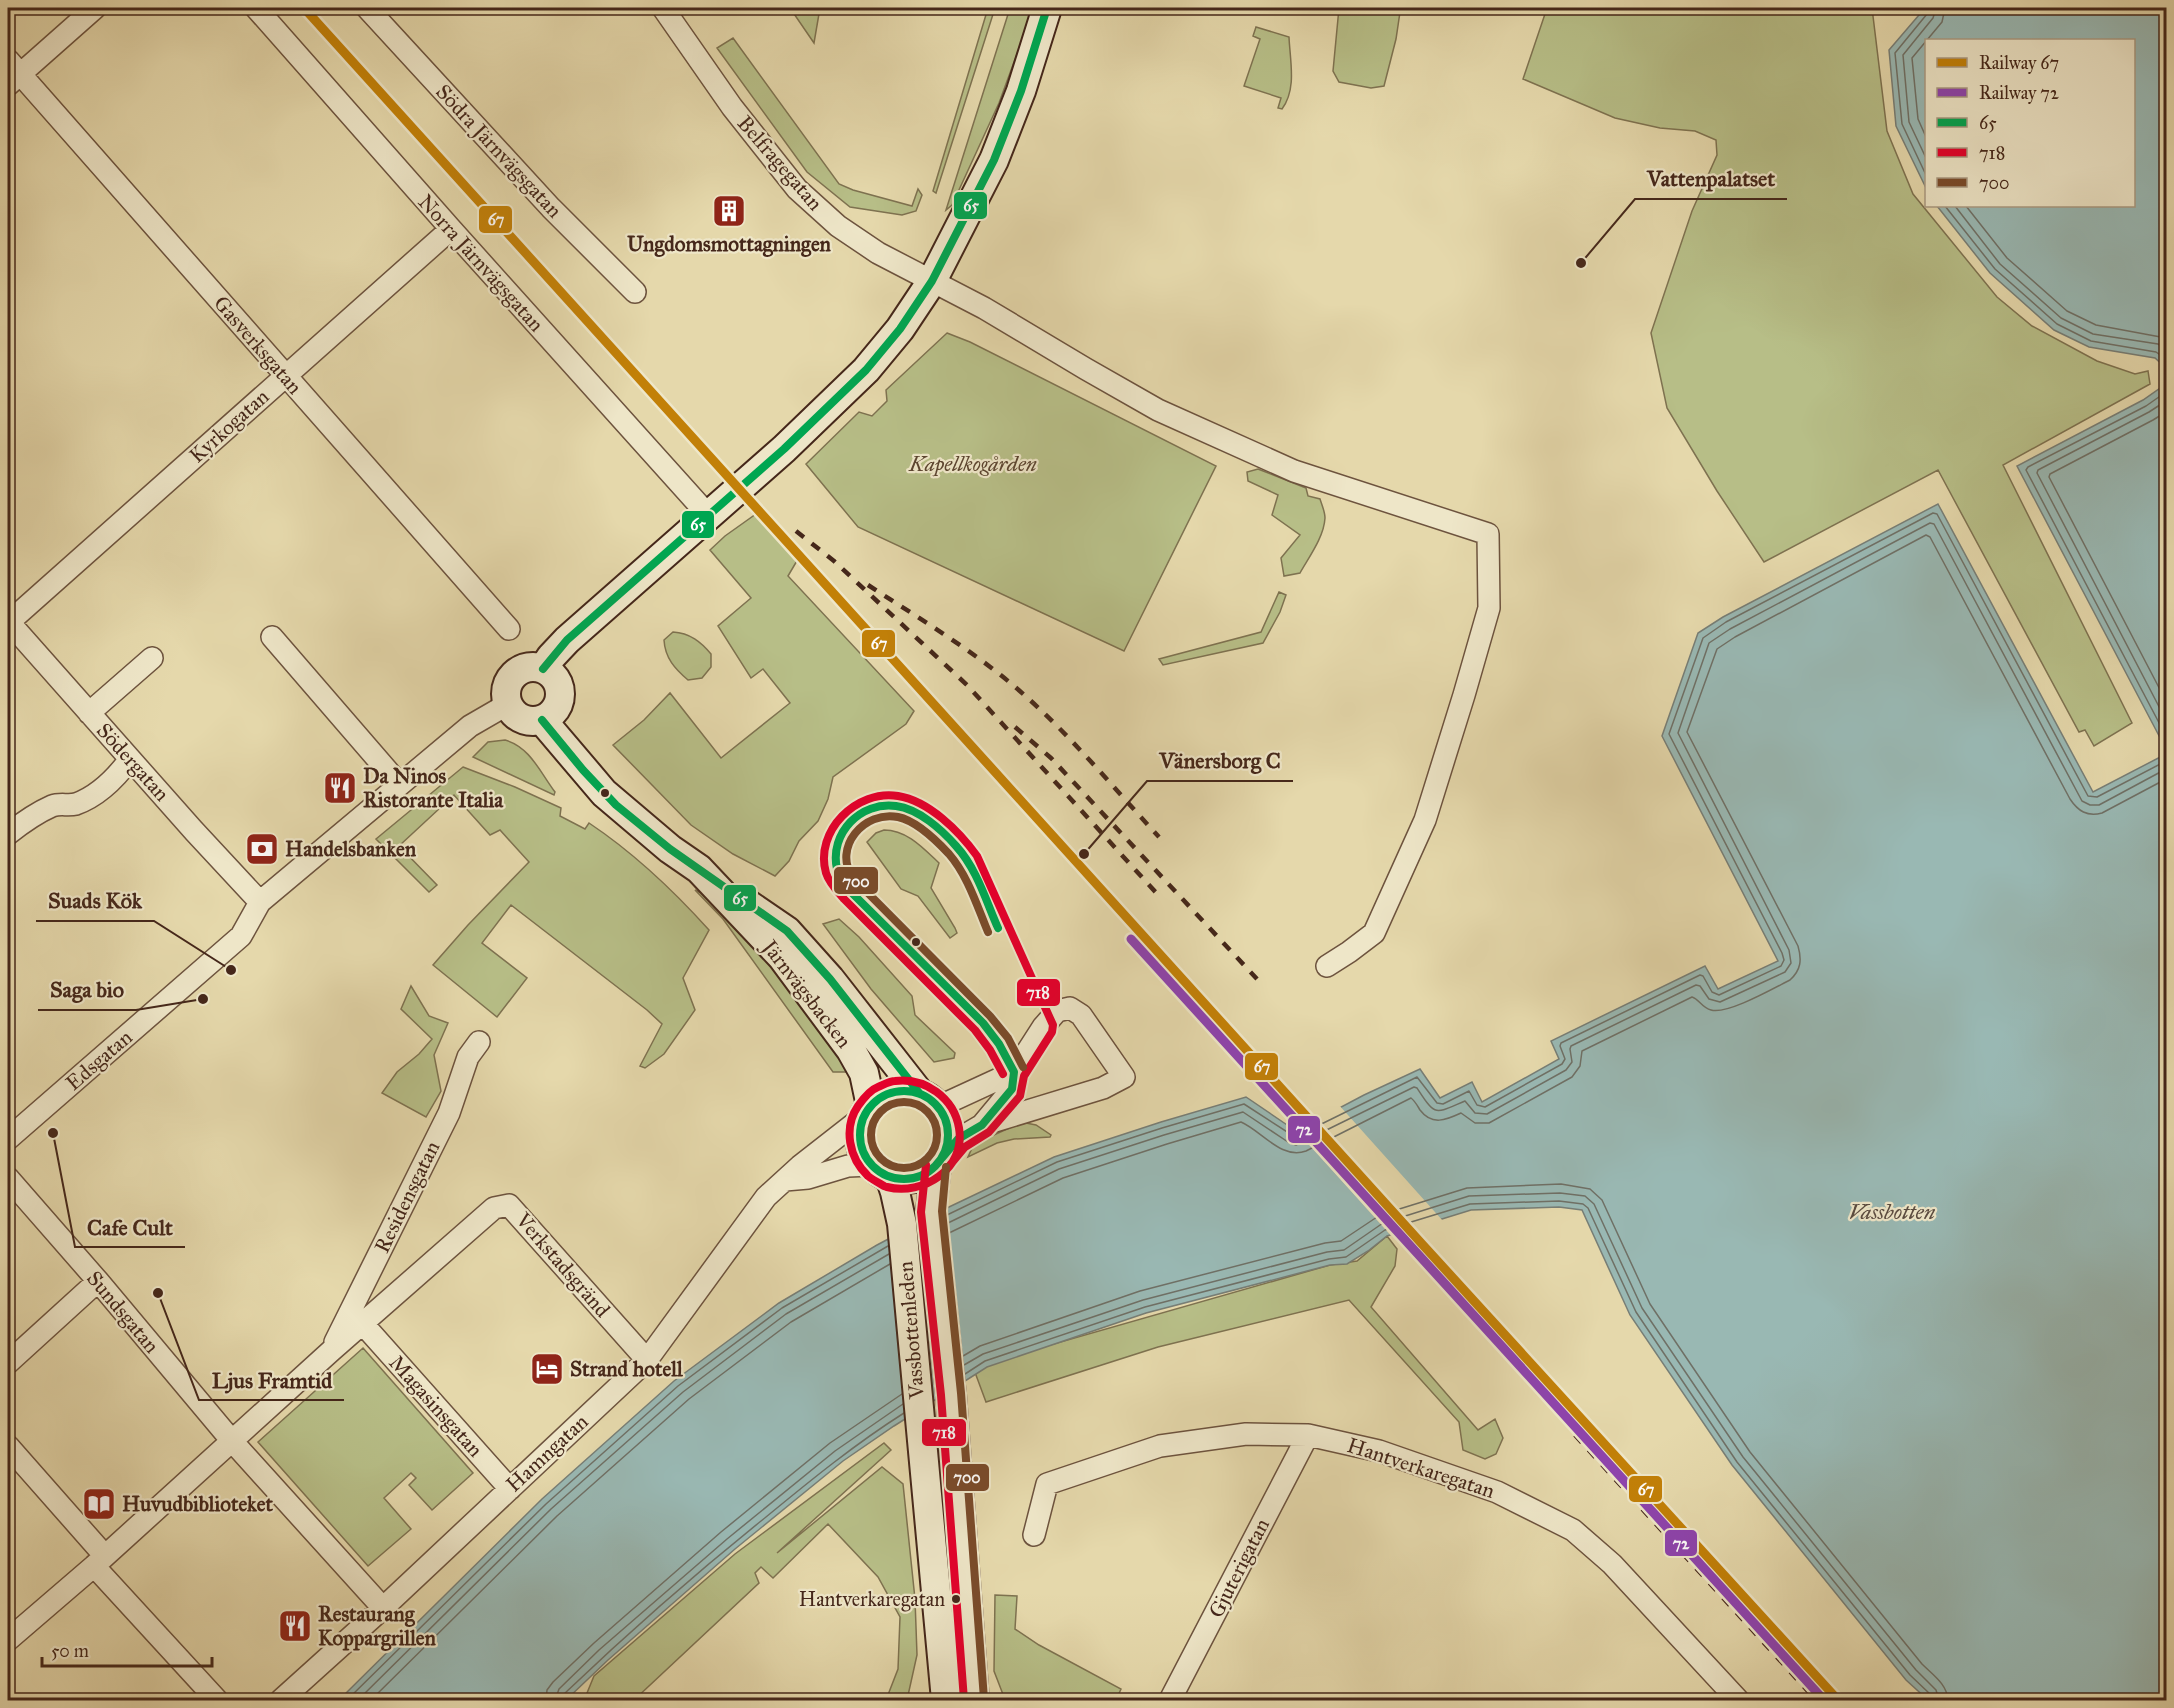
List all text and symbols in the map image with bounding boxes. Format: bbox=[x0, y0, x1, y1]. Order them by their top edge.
legend bbox=[1925, 39, 2135, 207]
text: Railway 67 bbox=[1979, 52, 2059, 74]
street label: Södra Järnvägsgatan bbox=[430, 79, 568, 223]
text: Railway 72 bbox=[1979, 82, 2059, 104]
street label: Belfragegatan bbox=[732, 110, 828, 216]
text: 65 bbox=[1979, 112, 1997, 134]
text: 718 bbox=[1979, 142, 2005, 164]
callout: Vattenpalatset bbox=[1635, 159, 1787, 199]
text: Vattenpalatset bbox=[1646, 165, 1775, 192]
text: 700 bbox=[1979, 172, 2010, 194]
street label: Norra Järnvägsgatan bbox=[413, 189, 549, 337]
line badge: 65 bbox=[953, 191, 988, 220]
building icon: Ungdomsmottagningen bbox=[711, 193, 747, 229]
text: 65 bbox=[963, 196, 979, 215]
line badge: 67 bbox=[478, 205, 513, 234]
text: 67 bbox=[488, 210, 505, 229]
place label: Ungdomsmottagningen bbox=[627, 231, 832, 257]
street label: Gasverksgatan bbox=[208, 290, 308, 400]
street label: Kyrkogatan bbox=[184, 383, 274, 469]
park label: Kapellkogården bbox=[908, 451, 1037, 477]
line badge: 65 bbox=[681, 510, 715, 539]
text: 65 bbox=[690, 515, 706, 534]
line badge: 67 bbox=[861, 629, 896, 658]
text: 67 bbox=[871, 634, 888, 653]
street label: Södergatan bbox=[91, 718, 175, 806]
callout: Vänersborg C bbox=[1147, 741, 1293, 781]
text: Vänersborg C bbox=[1158, 747, 1281, 774]
place label: Da Ninos Ristorante Italia bbox=[363, 763, 504, 813]
restaurant icon: Da Ninos Ristorante Italia bbox=[322, 770, 358, 806]
unlabelled marker bbox=[599, 787, 611, 799]
bank icon: Handelsbanken bbox=[244, 831, 280, 867]
place label: Handelsbanken bbox=[285, 836, 417, 862]
line badge: 700 bbox=[833, 866, 879, 895]
text: 700 bbox=[842, 872, 870, 891]
callout: Suads Kök bbox=[36, 881, 154, 921]
line badge: 65 bbox=[723, 884, 757, 912]
text: Suads Kök bbox=[48, 887, 143, 914]
text: 65 bbox=[732, 889, 748, 908]
street label: Järnvägsbacken bbox=[756, 933, 857, 1053]
unlabelled marker bbox=[910, 936, 922, 948]
callout: Saga bio bbox=[38, 970, 136, 1010]
text: Saga bio bbox=[50, 976, 124, 1003]
line badge: 718 bbox=[1016, 978, 1061, 1007]
text: 718 bbox=[1026, 983, 1050, 1002]
street label: Edsgatan bbox=[60, 1024, 138, 1096]
line badge: 67 bbox=[1244, 1052, 1279, 1081]
text: 67 bbox=[1254, 1057, 1271, 1076]
line badge: 72 bbox=[1287, 1115, 1321, 1144]
text: 72 bbox=[1296, 1120, 1313, 1139]
street label: Residensgatan bbox=[369, 1137, 445, 1257]
water label: Vassbotten bbox=[1849, 1198, 1936, 1225]
callout: Cafe Cult bbox=[75, 1207, 185, 1247]
street label: Verkstadsgränd bbox=[510, 1207, 616, 1323]
text: Cafe Cult bbox=[87, 1214, 173, 1241]
street label: Vassbottenleden bbox=[892, 1260, 930, 1401]
street label: Sundsgatan bbox=[81, 1266, 165, 1358]
street label: Magasinsgatan bbox=[384, 1350, 488, 1462]
hotel icon: Strand hotell bbox=[529, 1351, 565, 1387]
place label: Strand hotell bbox=[570, 1356, 684, 1382]
callout: Ljus Framtid bbox=[199, 1360, 344, 1400]
text: Ljus Framtid bbox=[212, 1367, 333, 1394]
street label: Hamngatan bbox=[501, 1409, 593, 1497]
line badge: 718 bbox=[921, 1418, 967, 1447]
text: 718 bbox=[932, 1423, 956, 1442]
street label: Hantverkaregatan bbox=[1344, 1432, 1498, 1504]
line badge: 700 bbox=[945, 1463, 990, 1492]
text: 700 bbox=[953, 1468, 981, 1487]
line badge: 67 bbox=[1628, 1475, 1663, 1503]
text: 67 bbox=[1638, 1480, 1655, 1499]
library icon: Huvudbiblioteket bbox=[81, 1486, 117, 1522]
place label: Huvudbiblioteket bbox=[122, 1491, 273, 1517]
street label: Gjuterigatan bbox=[1203, 1514, 1275, 1622]
line badge: 72 bbox=[1664, 1529, 1698, 1557]
text: 72 bbox=[1673, 1534, 1690, 1553]
place label: Hantverkaregatan bbox=[799, 1587, 945, 1612]
marker: Hantverkaregatan bbox=[950, 1593, 962, 1605]
place label: Restaurang Koppargrillen bbox=[318, 1601, 437, 1651]
restaurant icon: Restaurang Koppargrillen bbox=[277, 1608, 313, 1644]
scale bar bbox=[42, 1630, 212, 1668]
text: 50 m bbox=[51, 1640, 89, 1662]

